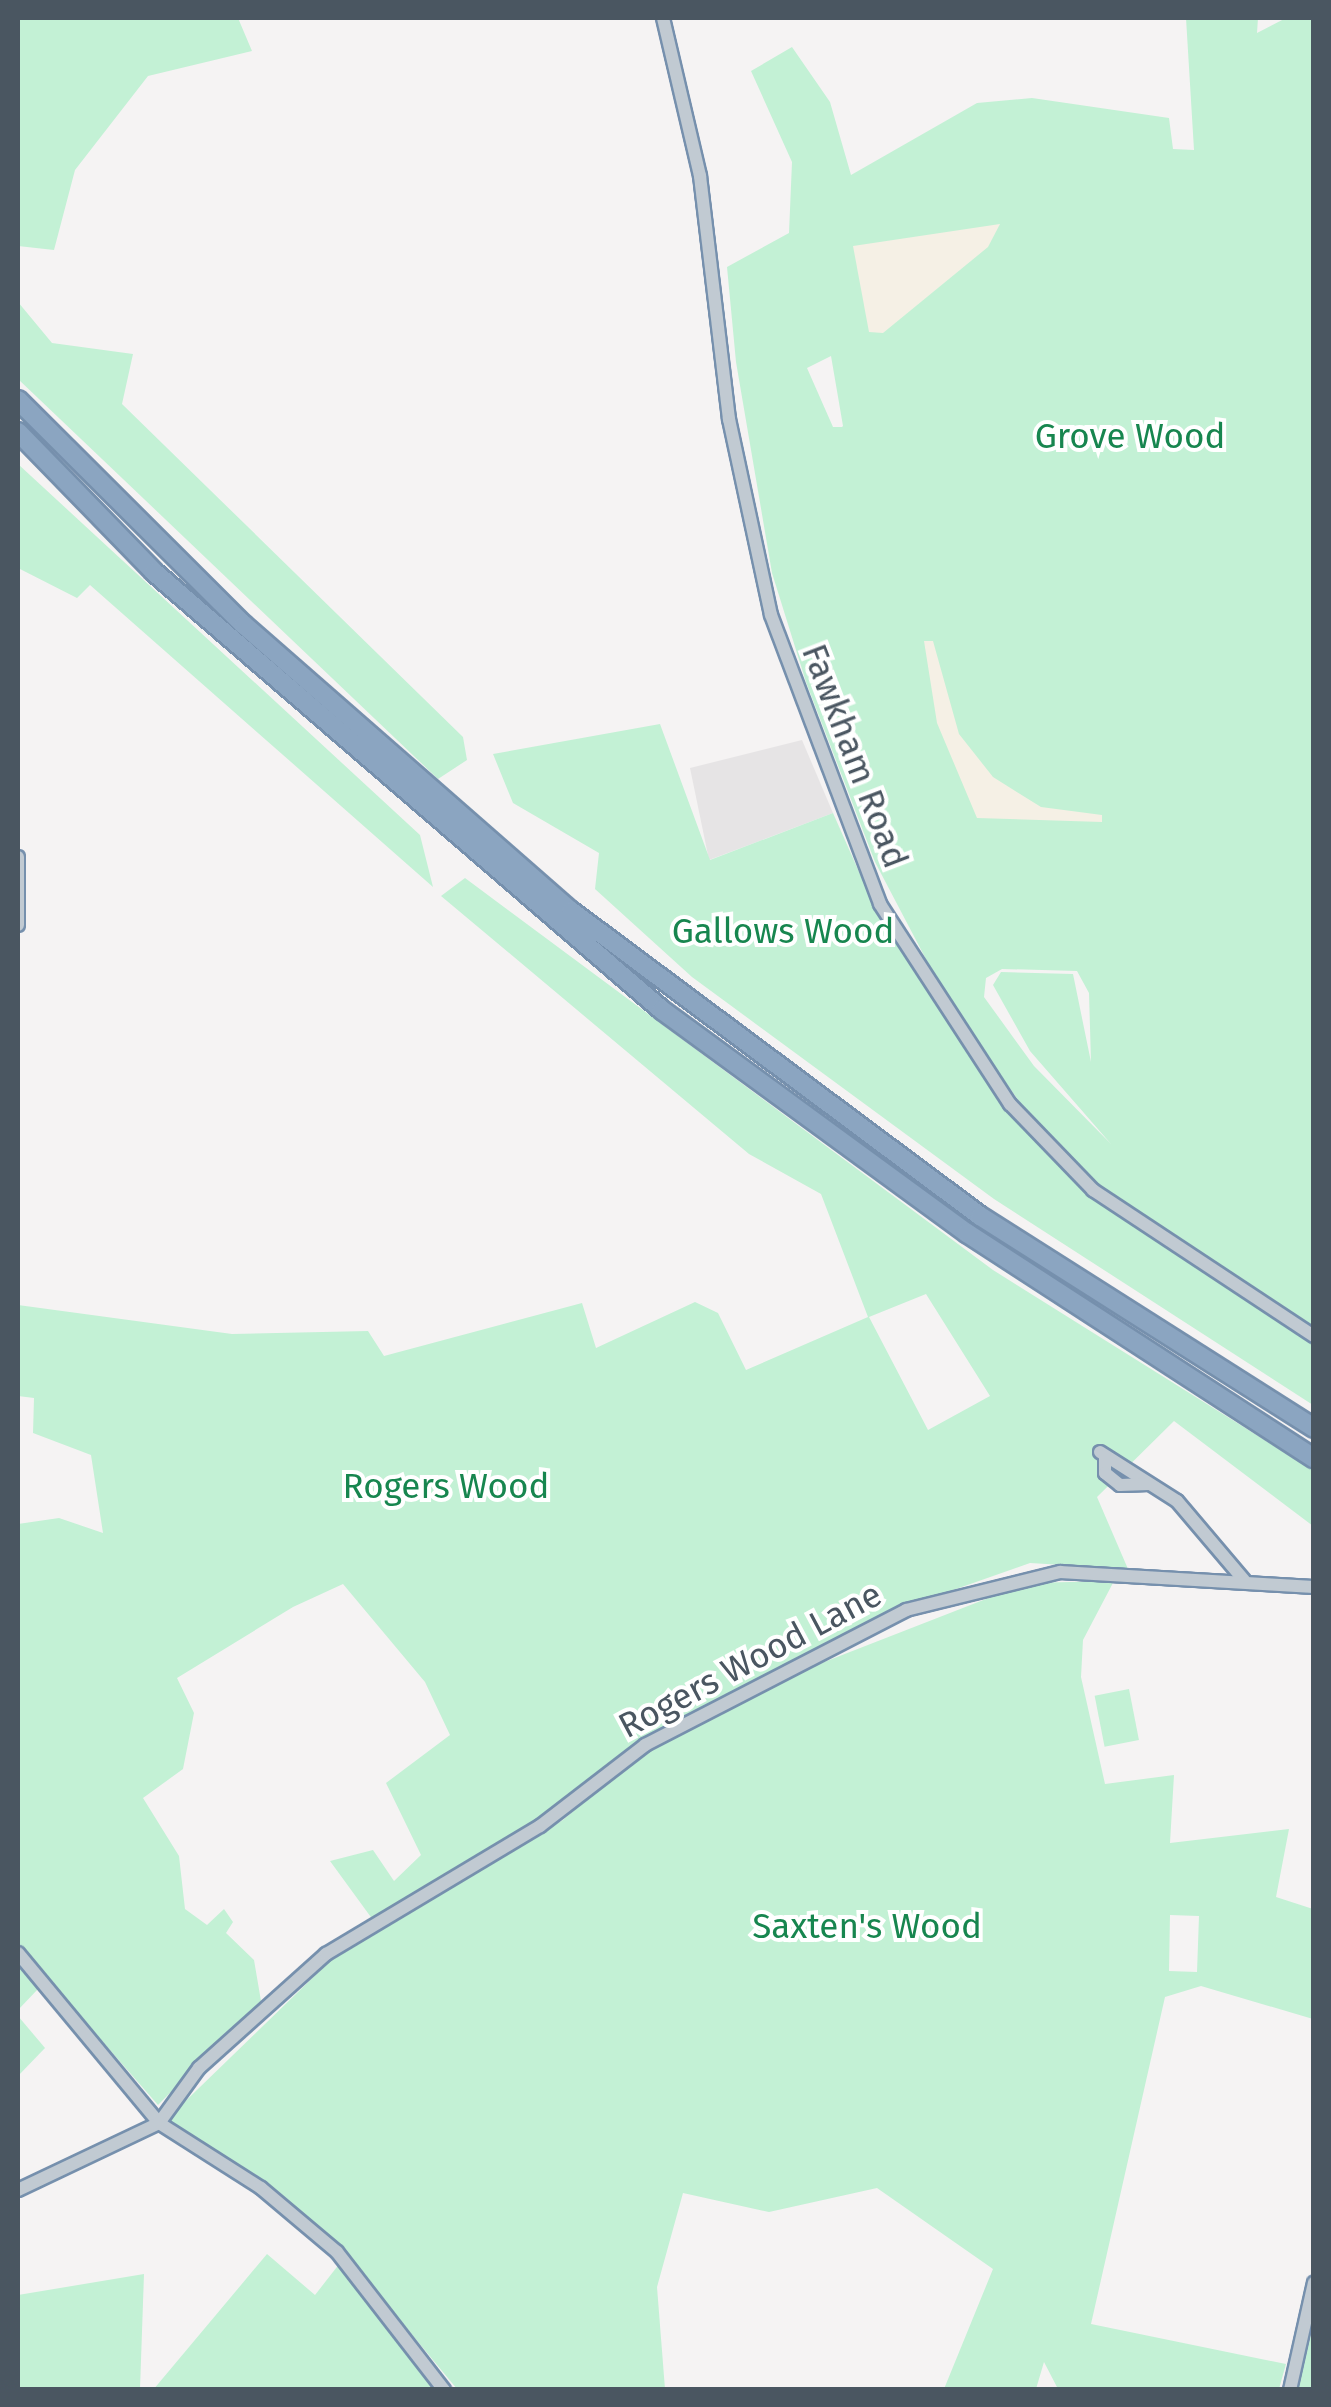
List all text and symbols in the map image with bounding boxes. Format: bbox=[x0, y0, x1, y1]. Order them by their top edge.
park label: Grove Wood bbox=[1035, 415, 1225, 457]
street label: Fawkham Road bbox=[793, 638, 917, 874]
park label: Gallows Wood bbox=[672, 910, 894, 952]
park label: Rogers Wood bbox=[343, 1465, 549, 1507]
street label: Rogers Wood Lane bbox=[611, 1573, 889, 1747]
park label: Saxten's Wood bbox=[752, 1905, 982, 1947]

